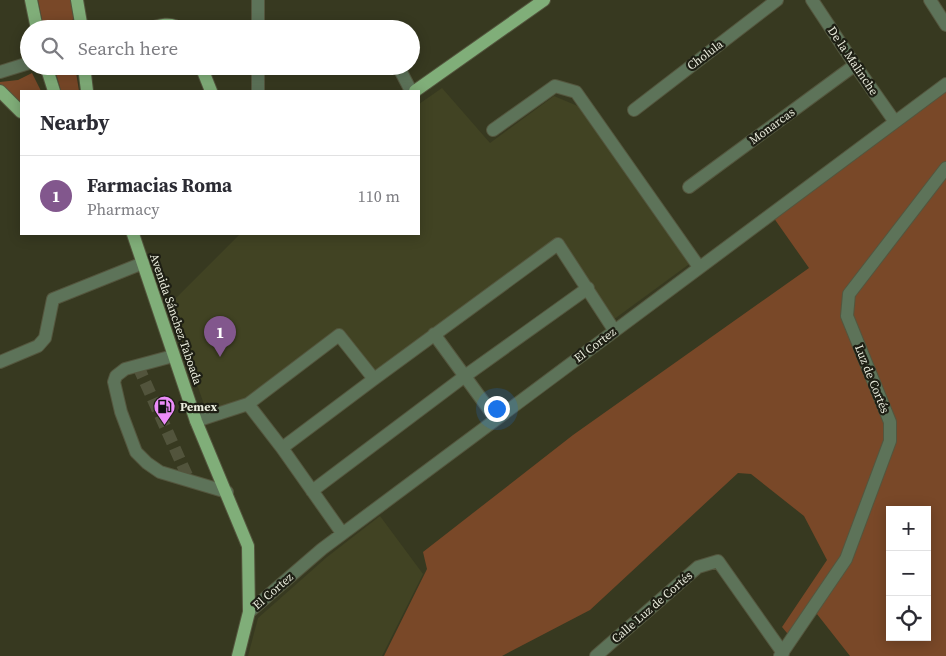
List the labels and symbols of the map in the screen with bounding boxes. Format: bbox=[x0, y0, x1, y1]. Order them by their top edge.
street label: De la Malinche bbox=[824, 23, 882, 99]
street label: Cholula bbox=[684, 36, 727, 74]
street label: Monarcas bbox=[746, 104, 798, 148]
street label: Avenida Sánchez Taboada bbox=[146, 251, 206, 387]
pin: 1 bbox=[204, 316, 236, 357]
street label: El Cortez bbox=[571, 324, 620, 366]
street label: Luz de Cortés bbox=[851, 342, 893, 416]
fuel station icon: Pemex bbox=[152, 395, 176, 426]
your location bbox=[484, 396, 510, 422]
place label: Pemex bbox=[180, 399, 217, 415]
street label: Calle Luz de Cortés bbox=[608, 567, 696, 647]
street label: El Cortez bbox=[249, 569, 297, 613]

